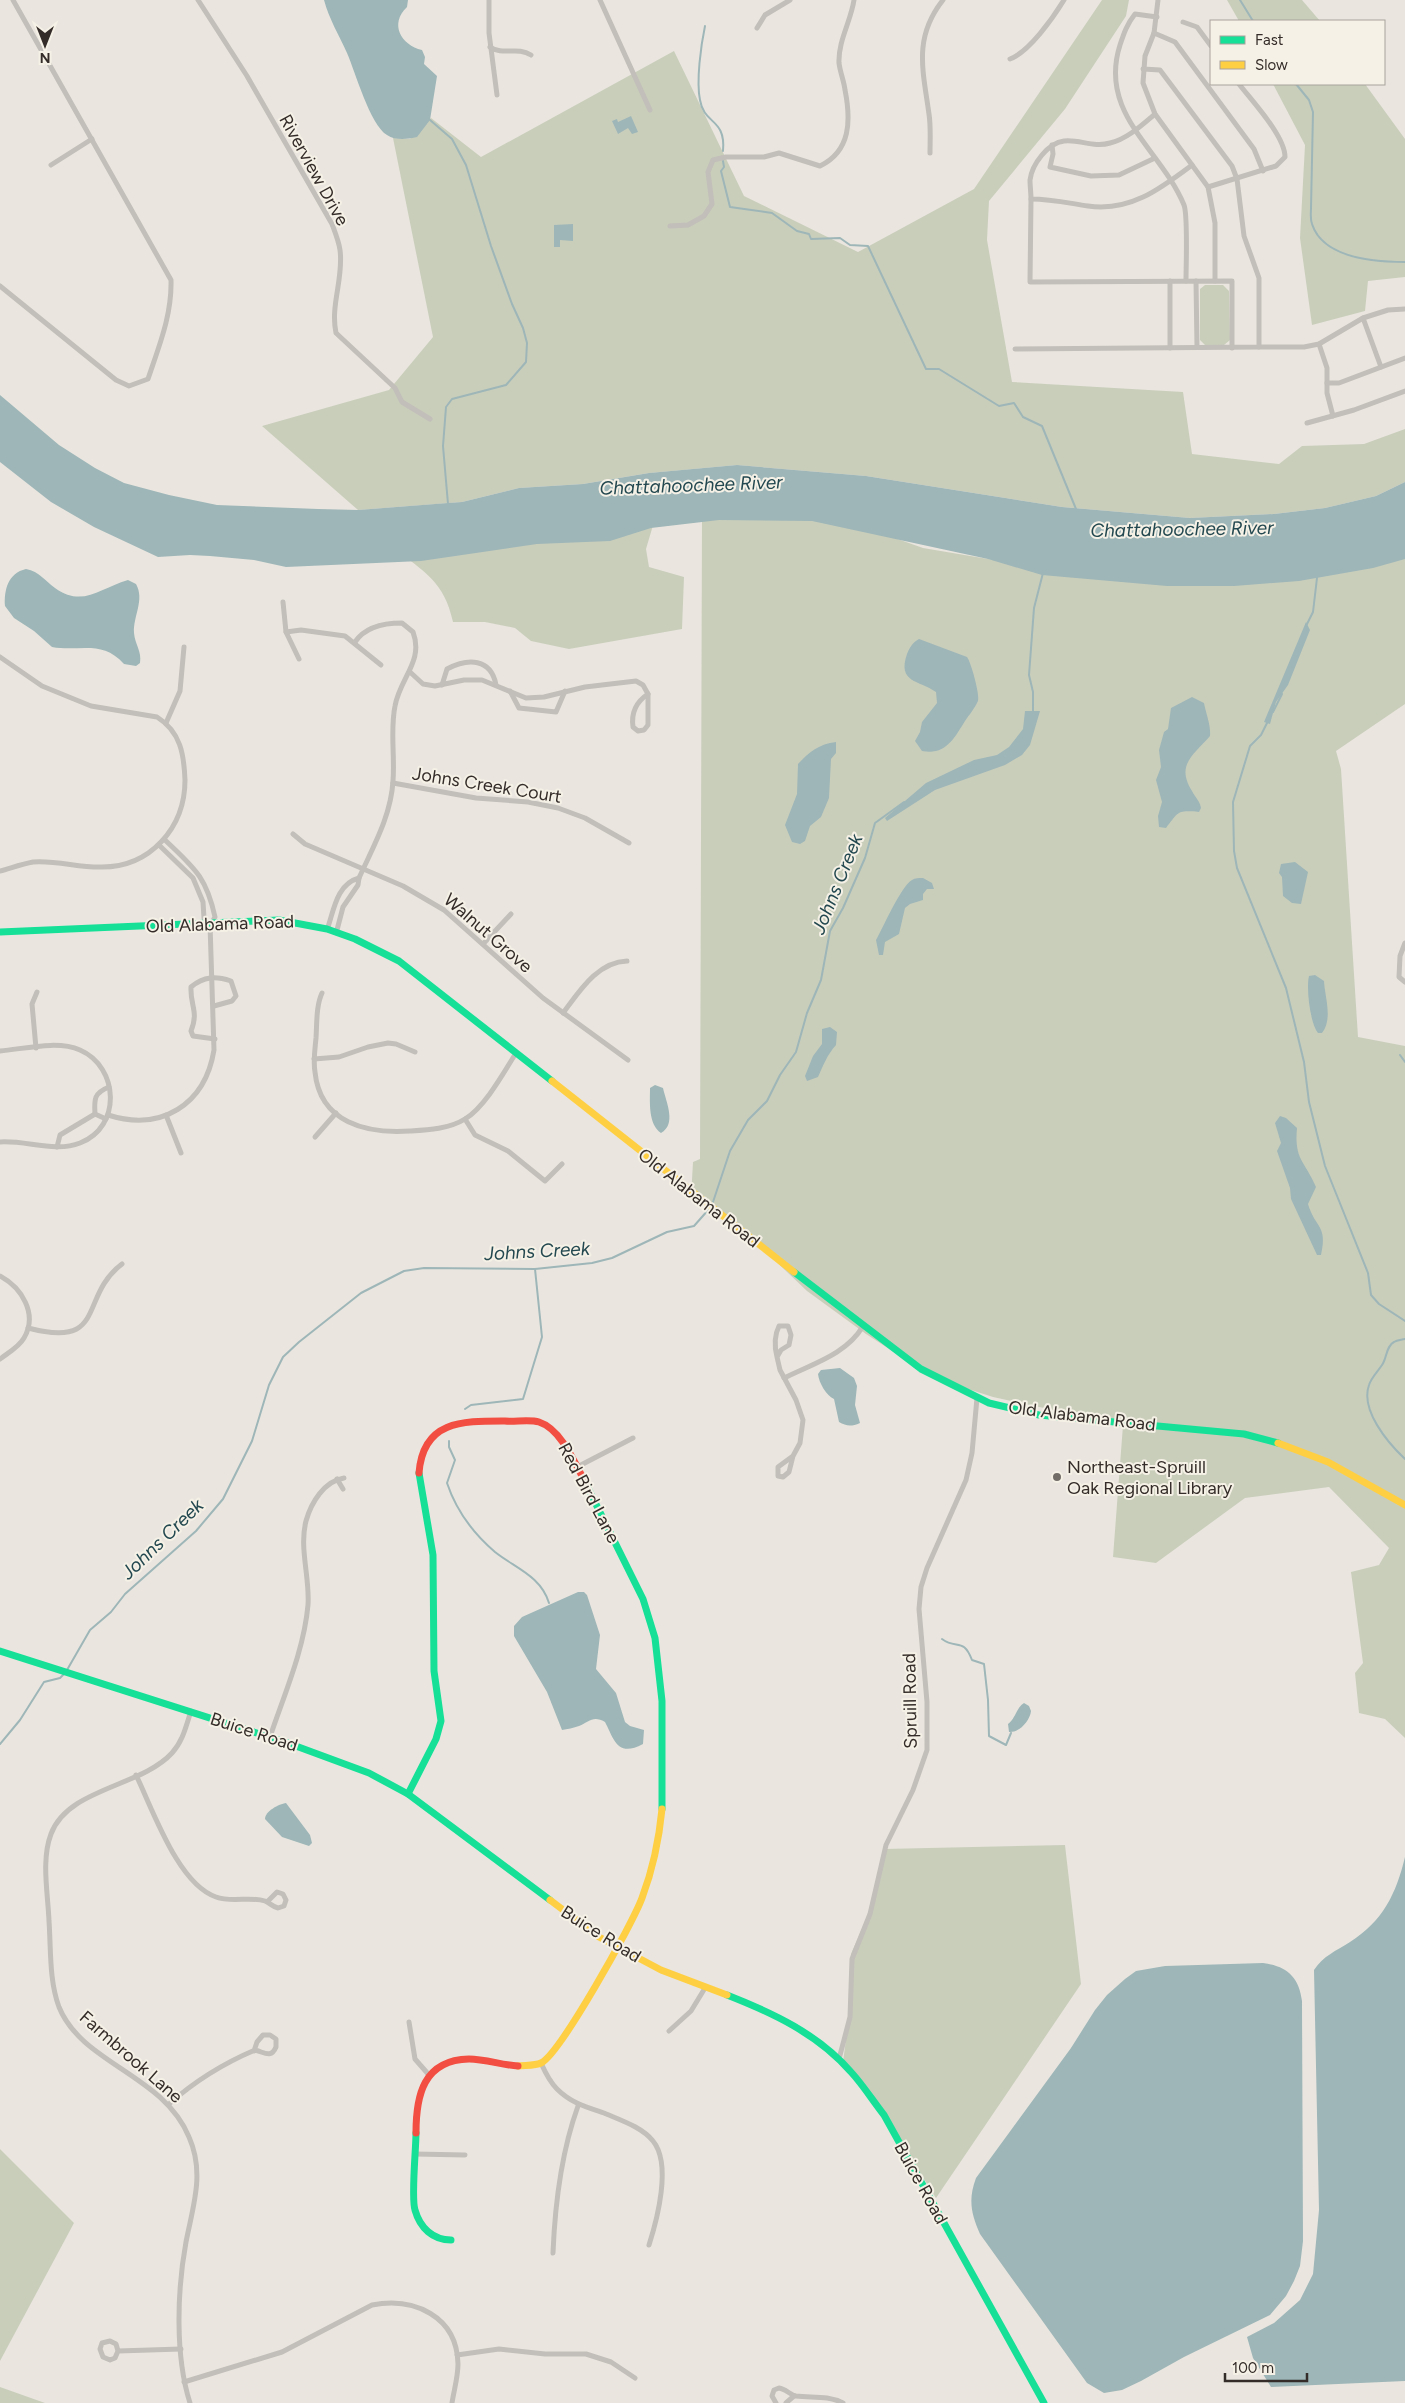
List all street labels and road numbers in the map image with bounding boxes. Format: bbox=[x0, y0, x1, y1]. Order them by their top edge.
street label: Riverview Drive bbox=[274, 111, 354, 230]
street label: Johns Creek Court bbox=[411, 762, 563, 808]
street label: Walnut Grove bbox=[439, 889, 537, 977]
street label: Old Alabama Road bbox=[145, 910, 295, 938]
street label: Old Alabama Road bbox=[634, 1144, 764, 1252]
street label: Old Alabama Road bbox=[1007, 1396, 1157, 1436]
street label: Red Bird Lane bbox=[553, 1439, 625, 1547]
street label: Spruill Road bbox=[898, 1653, 922, 1749]
street label: Buice Road bbox=[207, 1708, 301, 1756]
street label: Buice Road bbox=[557, 1901, 645, 1967]
street label: Farmbrook Lane bbox=[75, 2006, 187, 2108]
street label: Buice Road bbox=[889, 2138, 953, 2228]

